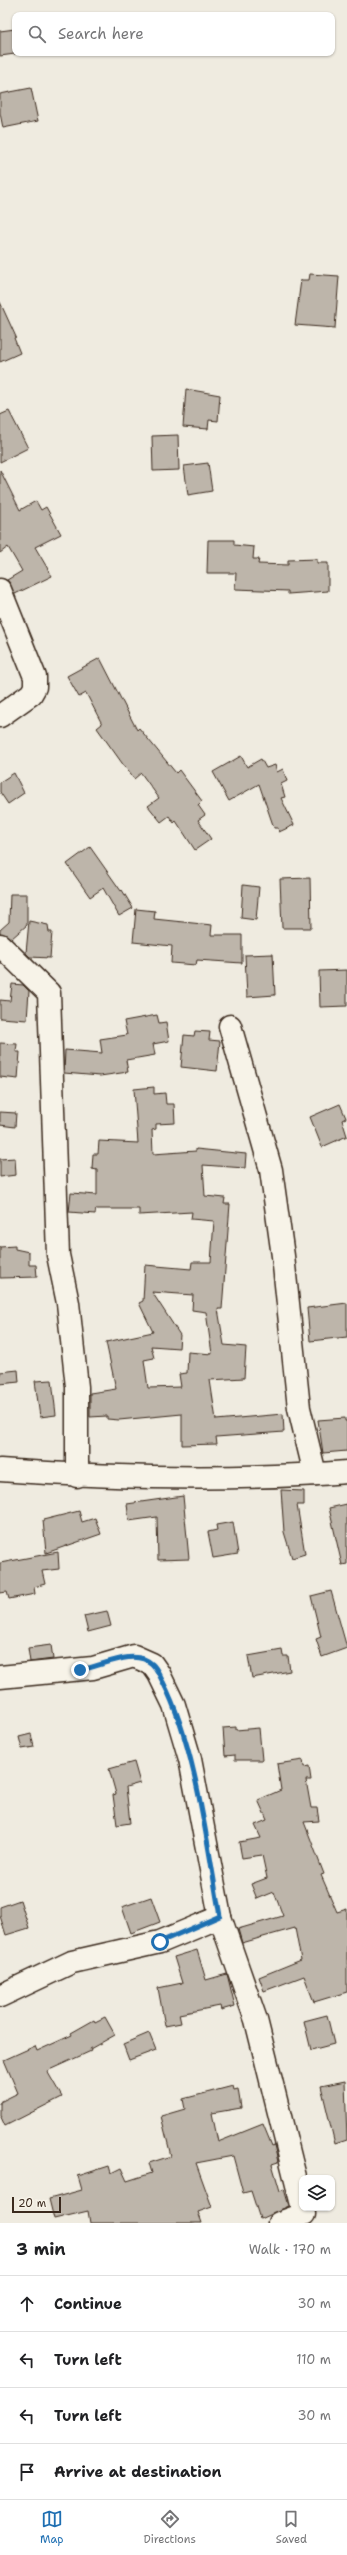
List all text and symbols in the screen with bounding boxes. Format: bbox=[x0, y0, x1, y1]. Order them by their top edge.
search box bbox=[12, 12, 335, 56]
icon: search bbox=[26, 23, 48, 45]
text: Search here bbox=[58, 24, 144, 44]
route end bbox=[71, 1661, 89, 1679]
route start bbox=[151, 1933, 169, 1951]
map controls bbox=[299, 2175, 335, 2211]
button: layers bbox=[299, 2175, 335, 2211]
scale bar bbox=[12, 2195, 61, 2214]
text: 20 m bbox=[18, 2196, 46, 2211]
text: 3 min bbox=[16, 2238, 66, 2260]
text: Walk · 170 m bbox=[249, 2241, 331, 2258]
icon: ahead bbox=[16, 2293, 38, 2315]
text: Continue bbox=[54, 2294, 122, 2314]
text: 30 m bbox=[297, 2295, 331, 2312]
icon: left bbox=[16, 2349, 38, 2371]
text: Turn left bbox=[54, 2350, 122, 2370]
text: 110 m bbox=[296, 2351, 331, 2368]
icon: left bbox=[16, 2405, 38, 2427]
text: Turn left bbox=[54, 2406, 122, 2426]
text: 30 m bbox=[297, 2407, 331, 2424]
icon: arrive bbox=[16, 2461, 38, 2483]
text: Arrive at destination bbox=[54, 2462, 222, 2482]
tab: Map bbox=[40, 2508, 64, 2547]
tab: Directions bbox=[143, 2508, 196, 2547]
tab: Saved bbox=[276, 2508, 307, 2547]

